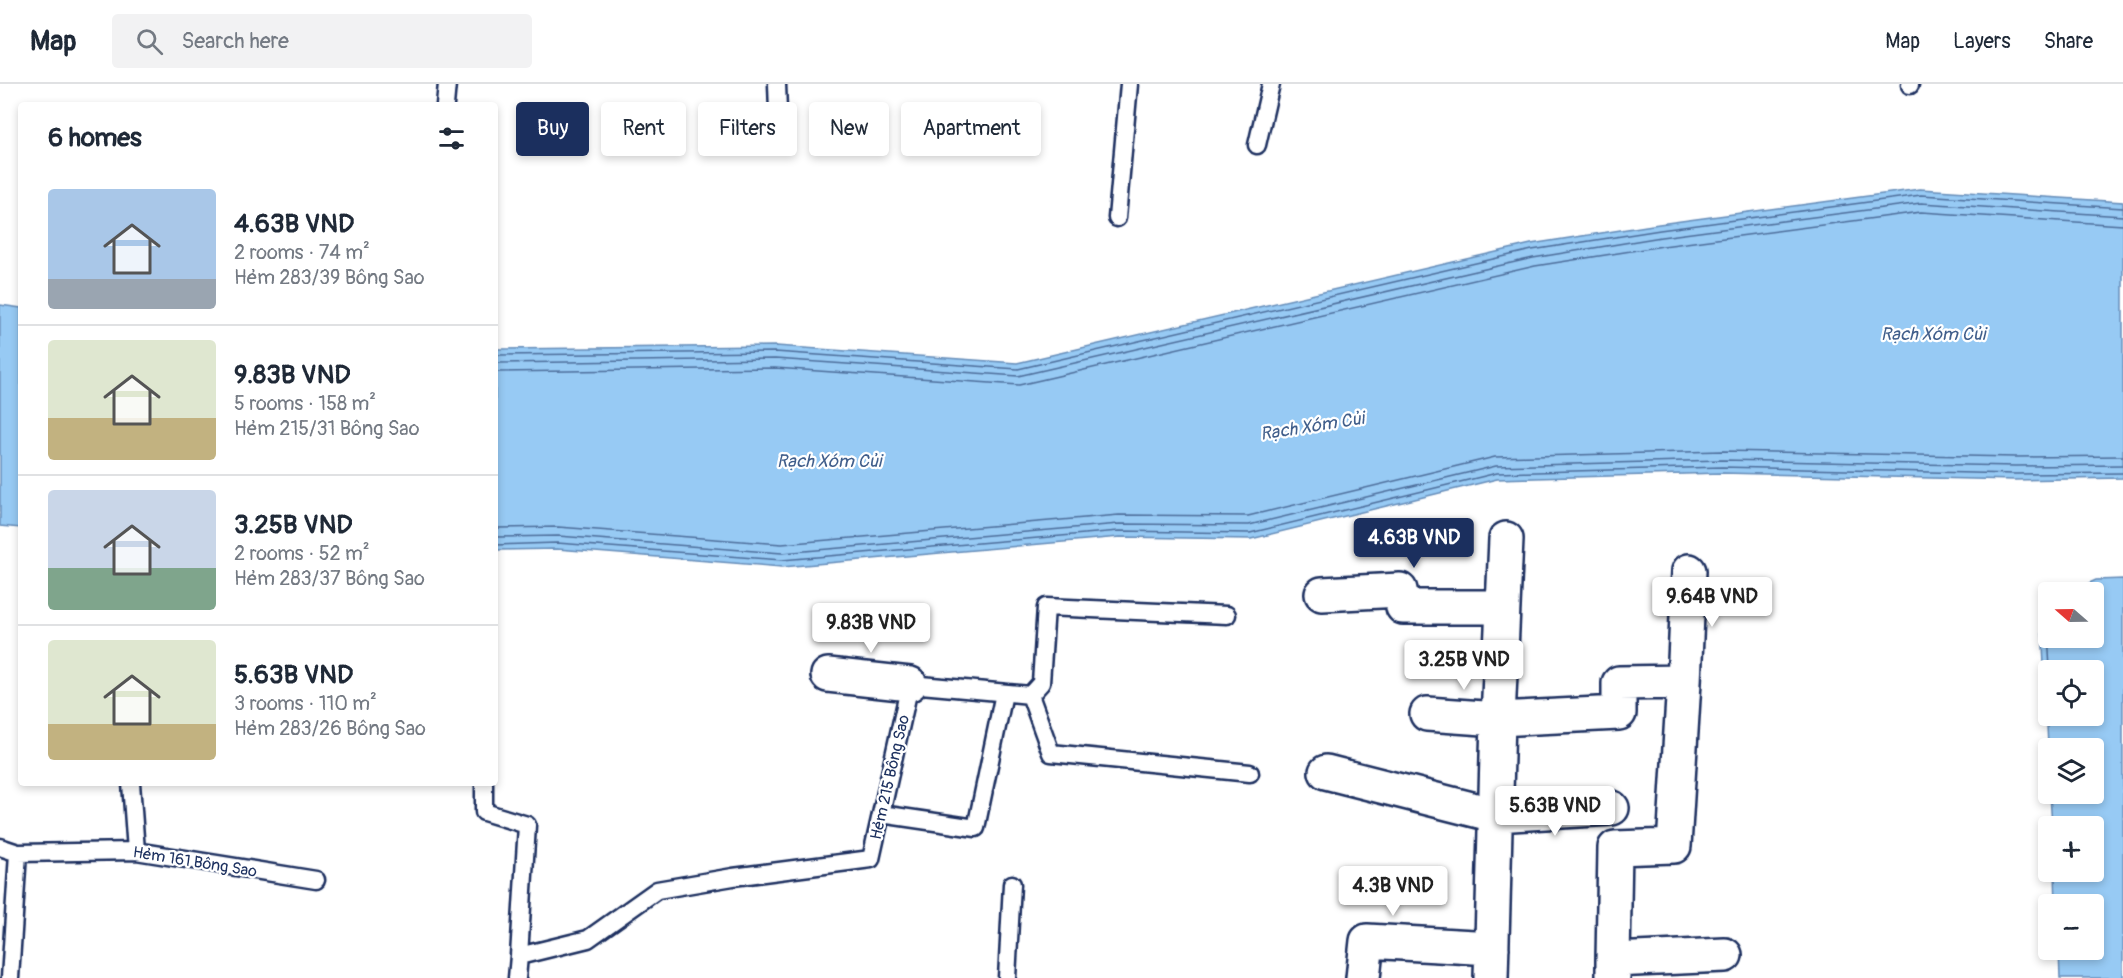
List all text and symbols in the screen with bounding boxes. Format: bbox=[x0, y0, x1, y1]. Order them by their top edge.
search box bbox=[112, 14, 532, 68]
text: Map bbox=[30, 24, 76, 59]
icon: search bbox=[133, 25, 166, 58]
text: Search here bbox=[181, 27, 289, 55]
text: Map bbox=[1885, 28, 1920, 55]
text: Layers bbox=[1953, 28, 2011, 55]
text: Share bbox=[2044, 28, 2093, 55]
chip: Buy bbox=[516, 102, 589, 156]
chip: Rent bbox=[601, 102, 686, 156]
chip: Filters bbox=[698, 102, 797, 156]
chip: New bbox=[809, 102, 889, 156]
chip: Apartment bbox=[901, 102, 1041, 156]
text: 6 homes bbox=[48, 122, 142, 154]
icon: filters bbox=[435, 122, 468, 155]
text: 4.63B VND bbox=[234, 208, 354, 240]
icon: home bbox=[96, 213, 168, 285]
text: 2 rooms · 74 m² bbox=[234, 240, 370, 265]
text: Hẻm 283/39 Bông Sao bbox=[234, 265, 424, 290]
water label: Rạch Xóm Củi bbox=[1881, 323, 1988, 346]
text: 9.83B VND bbox=[234, 359, 351, 391]
icon: home bbox=[96, 364, 168, 436]
text: 5 rooms · 158 m² bbox=[234, 391, 376, 416]
water label: Rạch Xóm Củi bbox=[1259, 407, 1368, 446]
text: Hẻm 215/31 Bông Sao bbox=[234, 416, 419, 441]
water label: Rạch Xóm Củi bbox=[777, 450, 884, 473]
text: 3.25B VND bbox=[234, 509, 353, 541]
icon: home bbox=[96, 514, 168, 586]
pin: 4.63B VND bbox=[1345, 518, 1483, 569]
text: 4.63B VND bbox=[1368, 525, 1460, 550]
text: 2 rooms · 52 m² bbox=[234, 541, 370, 566]
text: Hẻm 283/37 Bông Sao bbox=[234, 566, 425, 591]
pin: 9.64B VND bbox=[1643, 577, 1781, 628]
north arrow bbox=[2038, 582, 2104, 648]
map controls bbox=[2038, 582, 2104, 960]
text: 9.64B VND bbox=[1666, 584, 1758, 609]
pin: 9.83B VND bbox=[802, 603, 940, 654]
text: 9.83B VND bbox=[826, 610, 916, 635]
pin: 3.25B VND bbox=[1395, 640, 1533, 691]
text: 3.25B VND bbox=[1418, 647, 1510, 672]
text: 5.63B VND bbox=[234, 659, 353, 691]
button: locate bbox=[2038, 660, 2104, 726]
icon: home bbox=[96, 664, 168, 736]
text: 3 rooms · 110 m² bbox=[234, 691, 377, 716]
street label: Hẻm 215 Bông Sao bbox=[866, 713, 914, 842]
text: Hẻm 283/26 Bông Sao bbox=[234, 716, 426, 741]
button: layers bbox=[2038, 738, 2104, 804]
pin: 5.63B VND bbox=[1486, 786, 1624, 837]
text: 5.63B VND bbox=[1509, 793, 1601, 818]
button: + bbox=[2038, 816, 2104, 882]
street label: Hẻm 161 Bông Sao bbox=[131, 842, 259, 882]
pin: 4.3B VND bbox=[1331, 866, 1455, 917]
text: 4.3B VND bbox=[1353, 873, 1433, 898]
button: − bbox=[2038, 894, 2104, 960]

